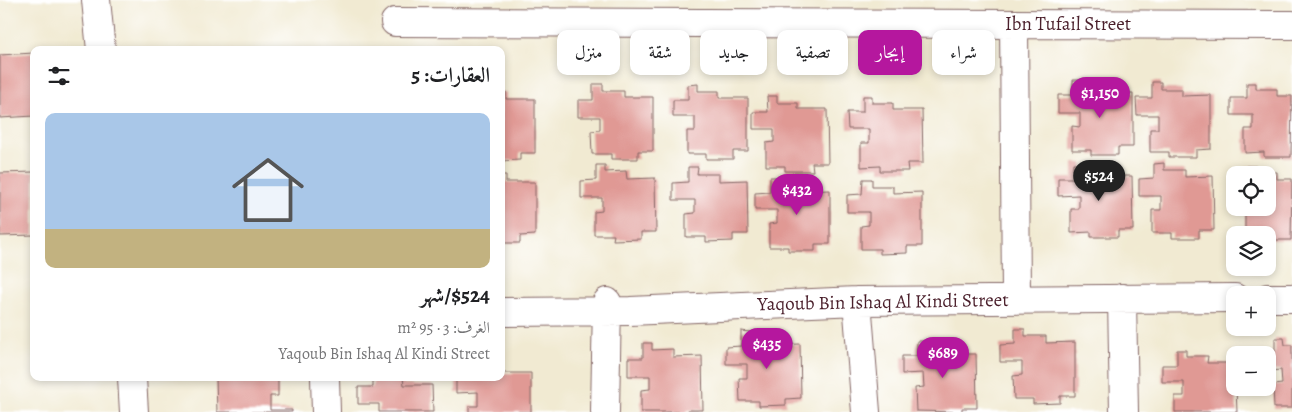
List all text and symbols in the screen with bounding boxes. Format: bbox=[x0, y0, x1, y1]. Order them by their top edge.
street label: Ibn Tufail Street bbox=[1005, 11, 1131, 37]
chip: منزل bbox=[557, 30, 620, 75]
chip: شقة bbox=[630, 30, 690, 75]
chip: جديد bbox=[700, 30, 767, 75]
chip: تصفية bbox=[777, 30, 848, 75]
chip: إيجار bbox=[858, 30, 922, 75]
chip: شراء bbox=[932, 30, 995, 75]
text: العقارات: 5 bbox=[411, 61, 490, 89]
icon: filters bbox=[45, 62, 73, 90]
pin: $1,150 bbox=[1059, 76, 1141, 119]
text: $1,150 bbox=[1081, 82, 1119, 104]
icon: home bbox=[223, 145, 313, 235]
pin: $524 bbox=[1069, 160, 1129, 202]
text: $524 bbox=[1084, 165, 1114, 187]
map controls bbox=[1226, 166, 1276, 396]
button: locate bbox=[1226, 166, 1276, 216]
pin: $432 bbox=[767, 174, 827, 216]
text: $432 bbox=[782, 179, 812, 201]
button: layers bbox=[1226, 226, 1276, 276]
text: $524/شهر bbox=[420, 281, 490, 309]
button: + bbox=[1226, 286, 1276, 336]
street label: Yaqoub Bin Ishaq Al Kindi Street bbox=[756, 287, 1009, 317]
text: الغرف: 3 · 95 m² bbox=[398, 317, 490, 339]
pin: $435 bbox=[737, 328, 797, 370]
text: $435 bbox=[753, 333, 781, 355]
pin: $689 bbox=[913, 336, 973, 379]
text: $689 bbox=[928, 342, 958, 364]
text: Yaqoub Bin Ishaq Al Kindi Street bbox=[279, 343, 490, 365]
button: − bbox=[1226, 346, 1276, 396]

